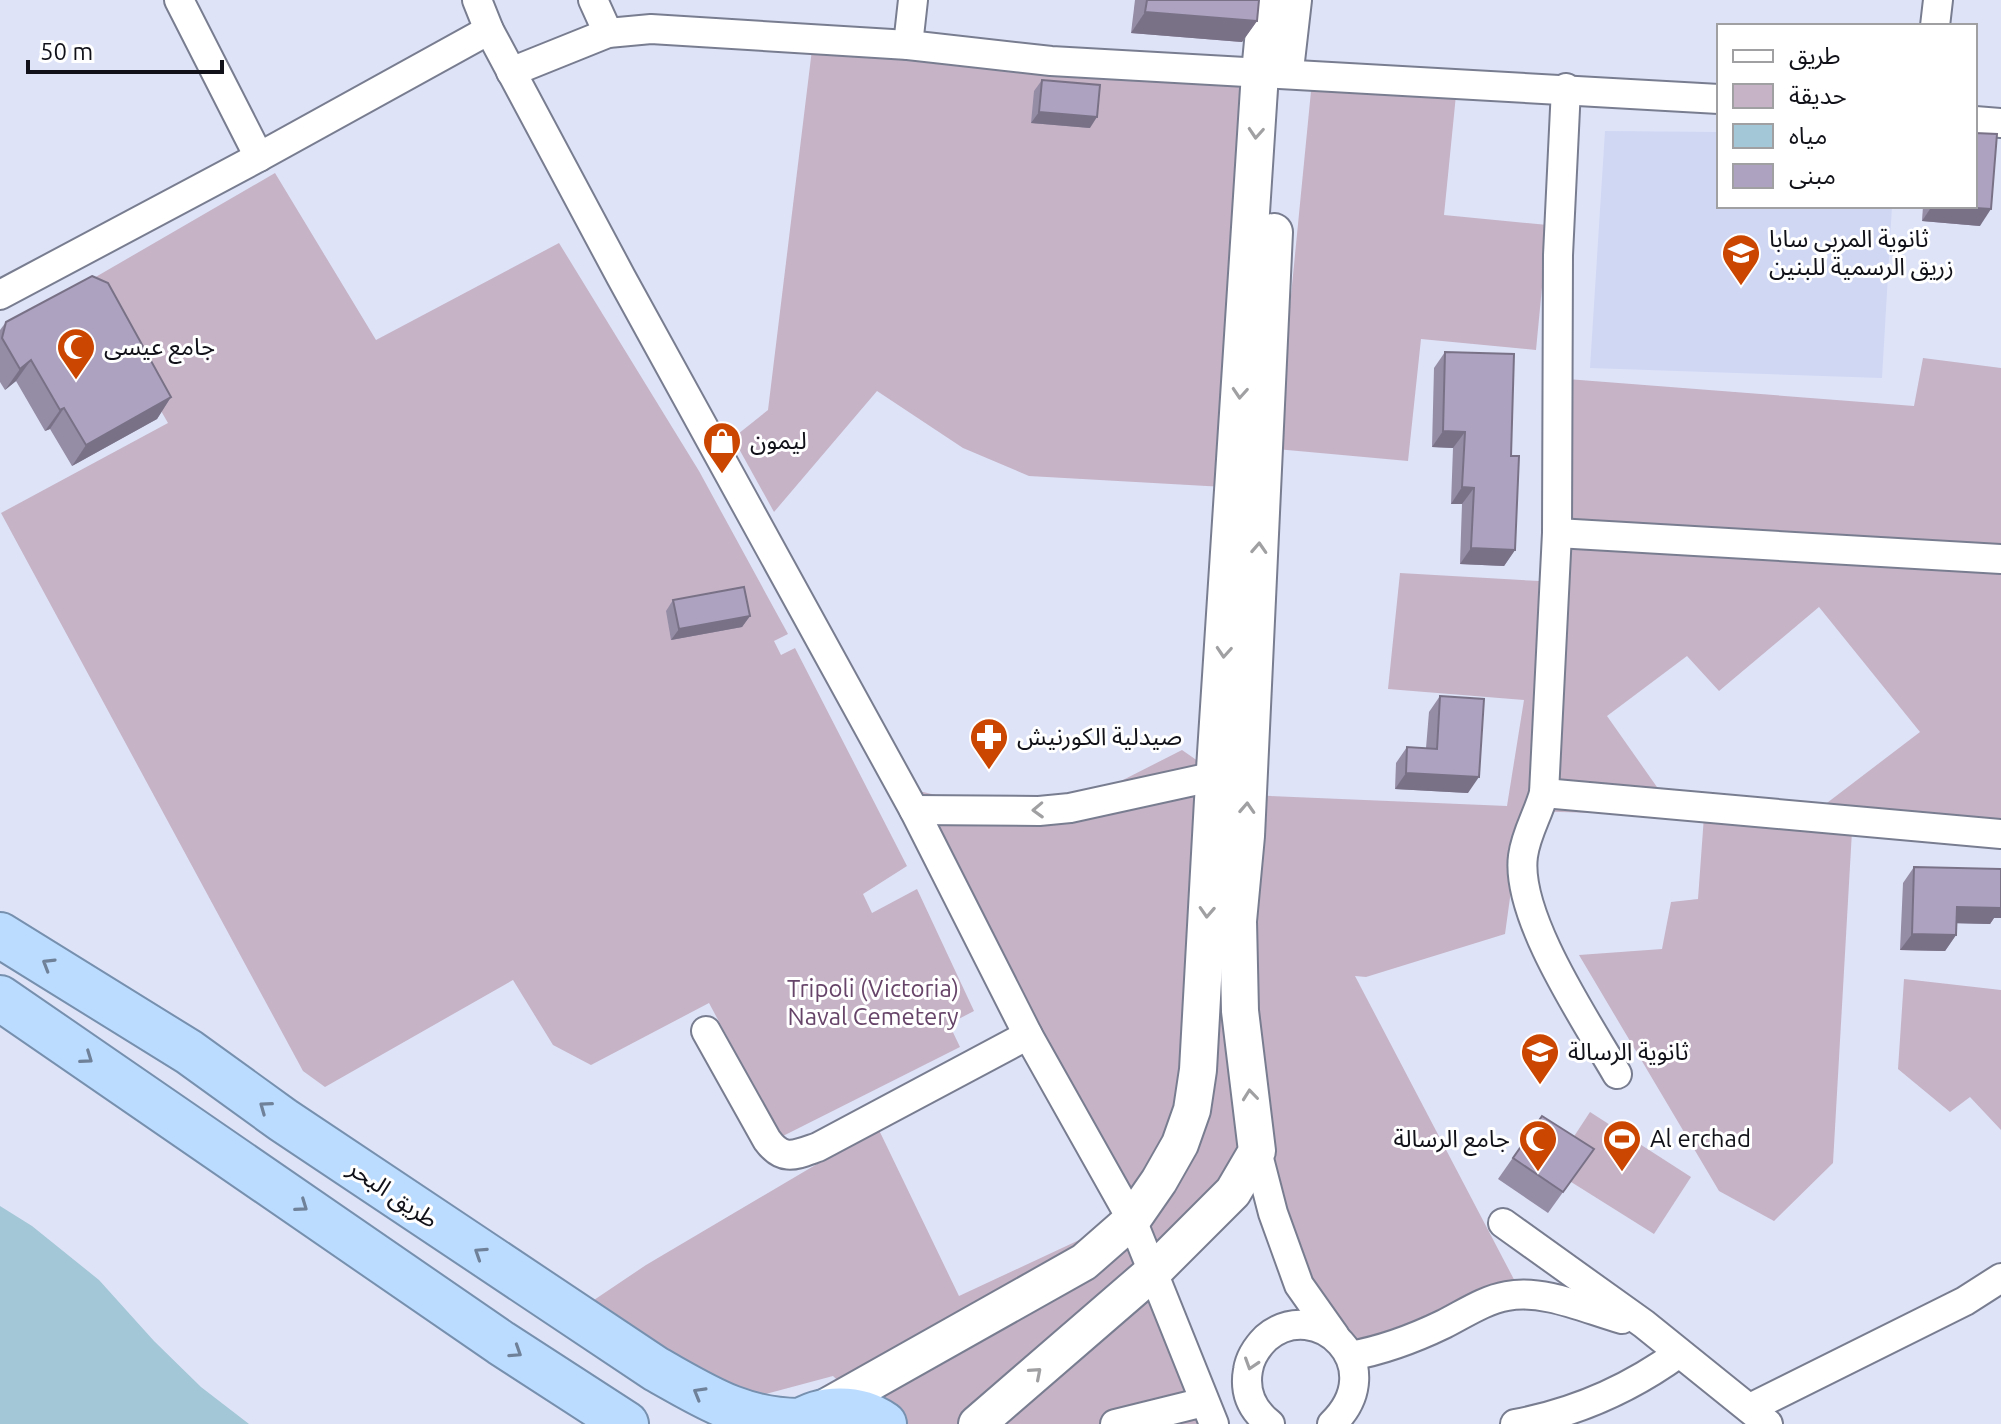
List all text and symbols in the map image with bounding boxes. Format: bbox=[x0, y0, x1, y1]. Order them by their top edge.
scale bar bbox=[28, 24, 222, 74]
legend bbox=[1717, 24, 1977, 208]
text: 50 m bbox=[40, 38, 93, 65]
text: طريق bbox=[1789, 42, 1841, 71]
text: حديقة bbox=[1789, 82, 1847, 109]
text: مياه bbox=[1789, 122, 1827, 149]
one-way arrow bbox=[1248, 127, 1265, 140]
text: مبنى bbox=[1789, 162, 1836, 189]
place label: ثانوية المربي سابا زريق الرسمية للبنين bbox=[1769, 225, 1954, 282]
school or university icon: ثانوية المربي سابا زريق الرسمية للبنين bbox=[1720, 232, 1762, 287]
mosque icon: جامع عيسى bbox=[55, 326, 97, 381]
place label: جامع عيسى bbox=[104, 333, 215, 364]
one-way arrow bbox=[1232, 387, 1249, 400]
shop icon: ليمون bbox=[701, 420, 743, 475]
place label: ليمون bbox=[750, 427, 807, 455]
one-way arrow bbox=[1251, 541, 1268, 554]
one-way arrow bbox=[1215, 647, 1232, 659]
pharmacy icon: صيدلية الكورنيش bbox=[968, 716, 1010, 771]
place label: صيدلية الكورنيش bbox=[1017, 723, 1182, 751]
one-way arrow bbox=[1239, 801, 1256, 814]
one-way arrow bbox=[1031, 802, 1044, 819]
one-way arrow bbox=[1198, 906, 1215, 919]
one-way arrow bbox=[42, 958, 57, 974]
park label: Tripoli (Victoria) Naval Cemetery bbox=[787, 975, 959, 1030]
school or university icon: ثانوية الرسالة bbox=[1519, 1031, 1561, 1086]
place label: ثانوية الرسالة bbox=[1568, 1038, 1689, 1066]
one-way arrow bbox=[79, 1048, 93, 1063]
one-way arrow bbox=[1242, 1088, 1259, 1101]
one-way arrow bbox=[259, 1102, 273, 1117]
mosque icon: جامع الرسالة bbox=[1517, 1118, 1559, 1173]
sports icon: Al erchad bbox=[1601, 1118, 1643, 1173]
place label: جامع الرسالة bbox=[1394, 1125, 1510, 1156]
place label: Al erchad bbox=[1650, 1125, 1751, 1152]
street label: طريق البحر bbox=[341, 1153, 443, 1235]
one-way arrow bbox=[293, 1196, 307, 1211]
one-way arrow bbox=[474, 1248, 489, 1263]
one-way arrow bbox=[507, 1343, 522, 1358]
one-way arrow bbox=[1244, 1357, 1260, 1371]
one-way arrow bbox=[1026, 1368, 1041, 1383]
one-way arrow bbox=[693, 1388, 708, 1403]

